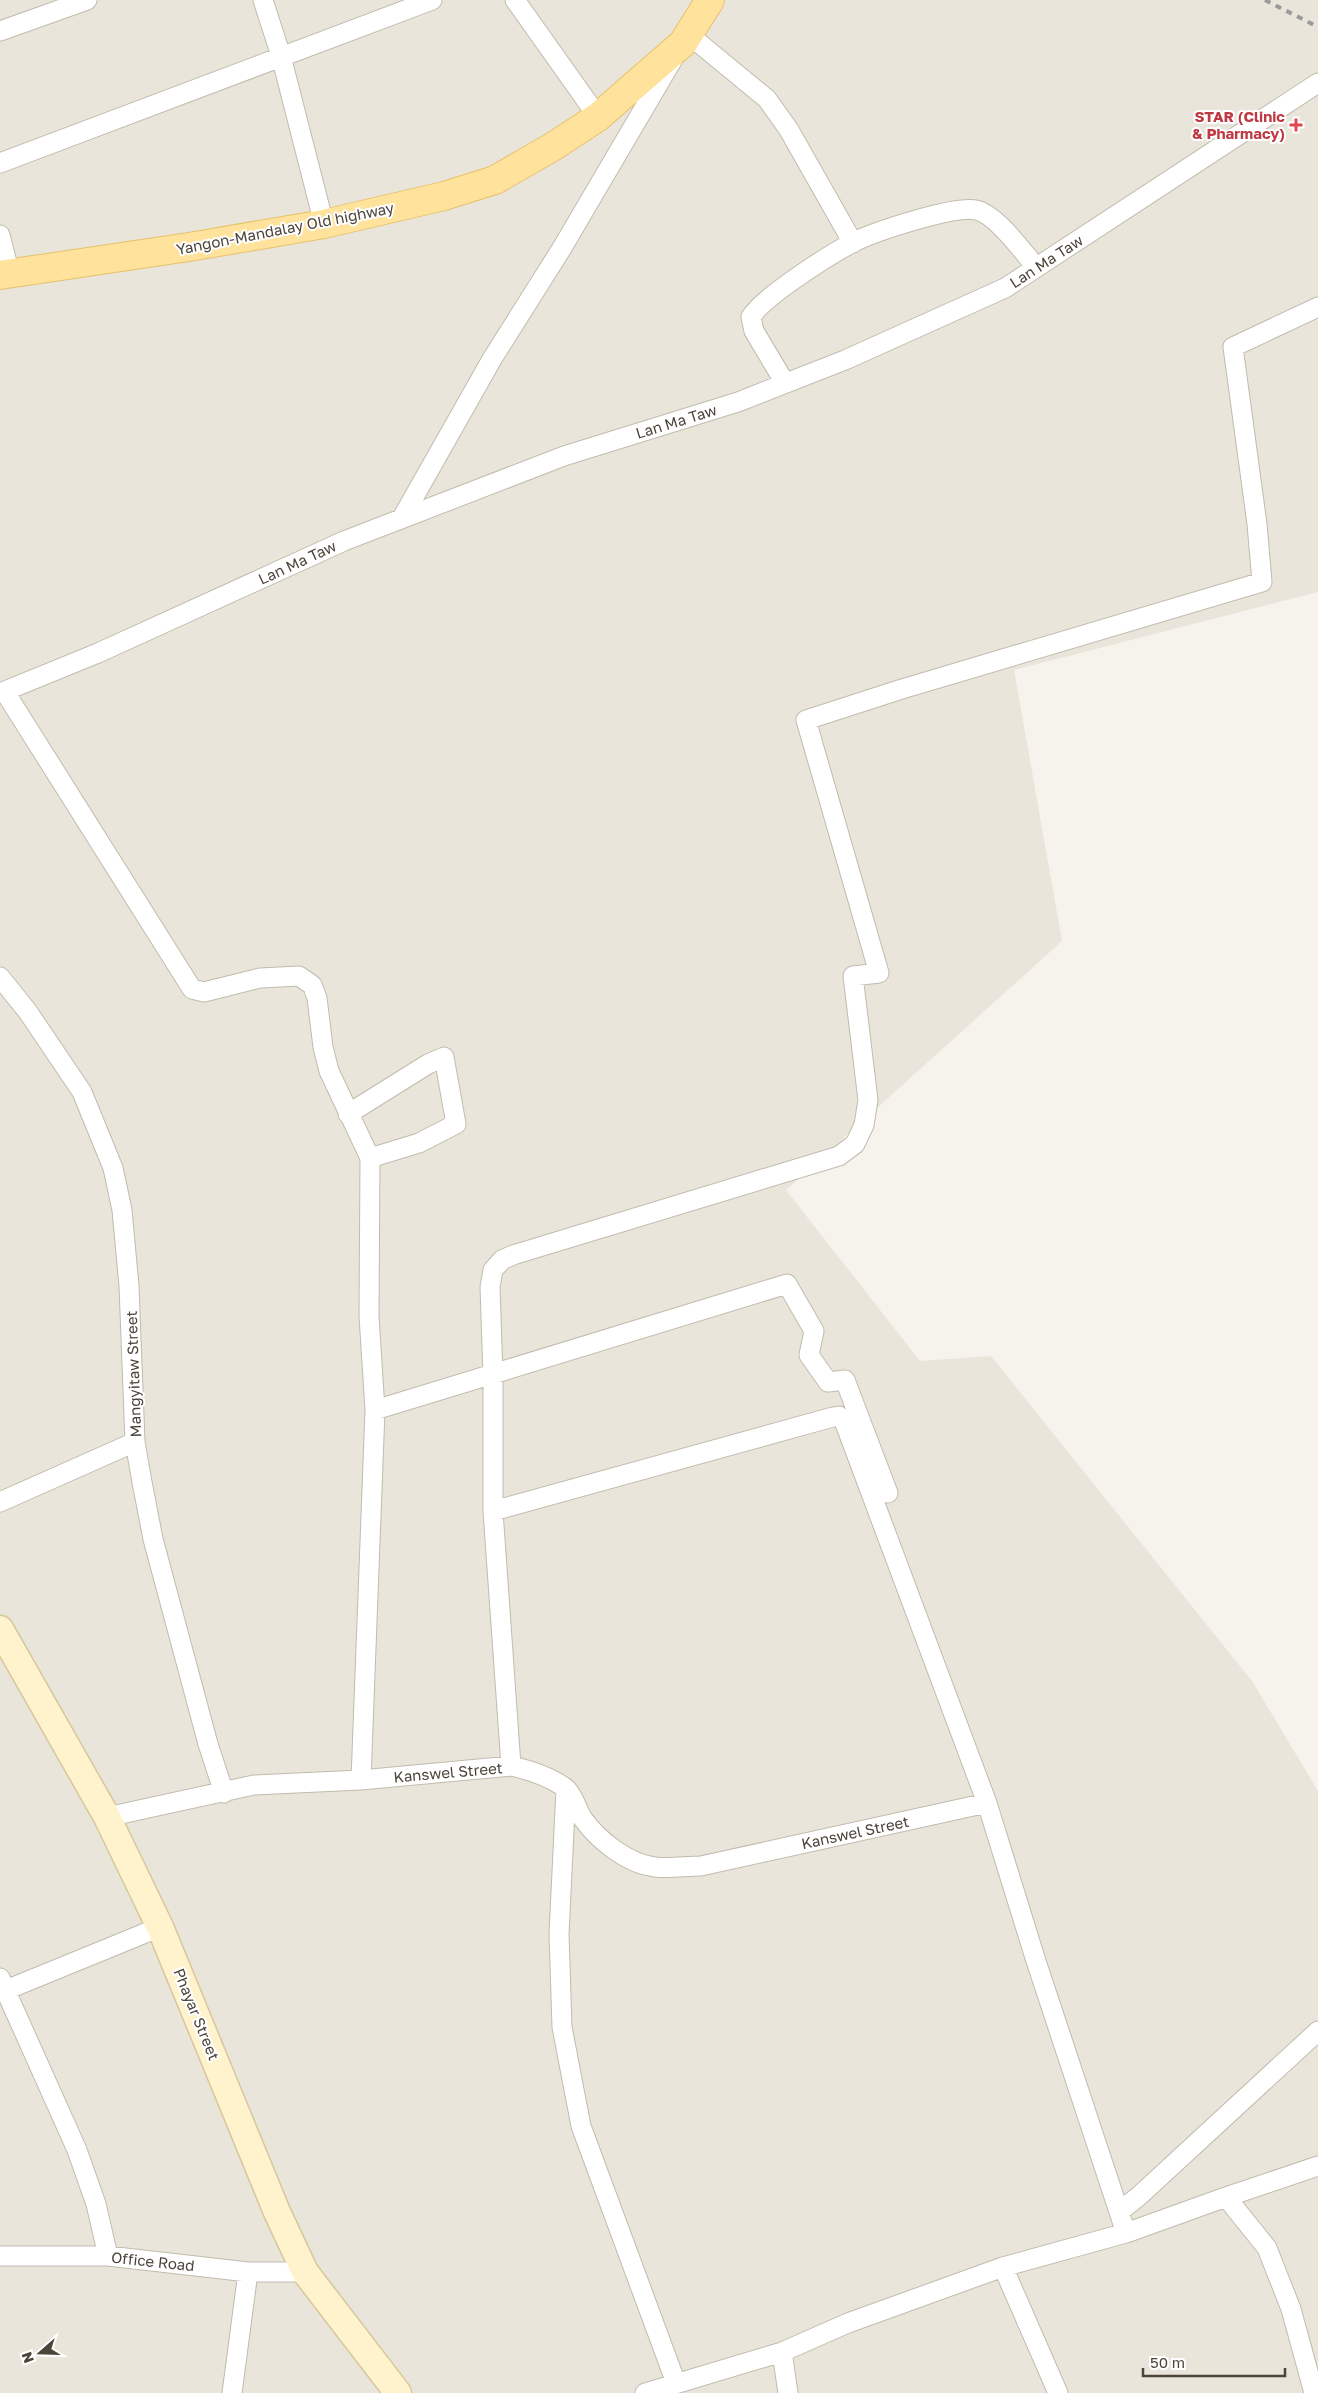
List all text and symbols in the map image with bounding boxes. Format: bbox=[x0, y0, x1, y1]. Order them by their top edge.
place label: STAR (Clinic & Pharmacy) bbox=[1192, 107, 1285, 142]
marker: STAR (Clinic & Pharmacy) bbox=[1289, 118, 1303, 132]
street label: Yangon-Mandalay Old highway bbox=[175, 198, 396, 258]
street label: Lan Ma Taw bbox=[1006, 231, 1086, 291]
street label: Lan Ma Taw bbox=[633, 400, 719, 442]
street label: Lan Ma Taw bbox=[255, 536, 339, 588]
street label: Mangyitaw Street bbox=[122, 1310, 144, 1438]
street label: Kanswel Street bbox=[393, 1758, 503, 1786]
street label: Kanswel Street bbox=[800, 1812, 910, 1852]
street label: Phayar Street bbox=[170, 1965, 224, 2063]
street label: Office Road bbox=[110, 2248, 196, 2274]
north arrow bbox=[15, 2328, 65, 2378]
scale bar bbox=[1143, 2346, 1286, 2378]
text: N bbox=[18, 2350, 37, 2366]
text: 50 m bbox=[1150, 2353, 1185, 2371]

